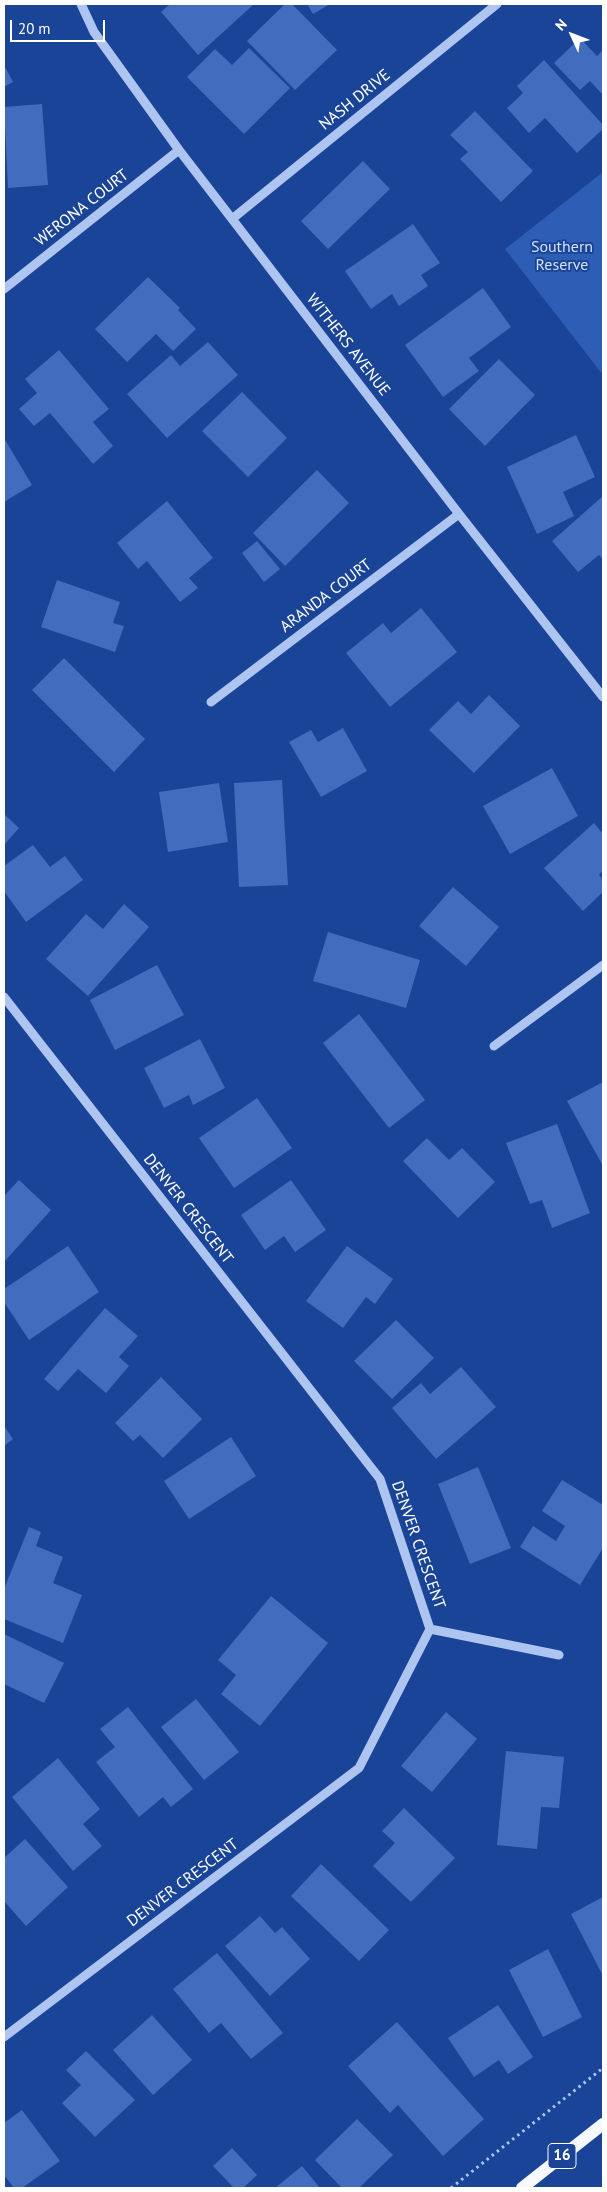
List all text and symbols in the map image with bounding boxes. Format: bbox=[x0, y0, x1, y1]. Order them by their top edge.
scale bar bbox=[12, 10, 108, 42]
north arrow bbox=[547, 10, 597, 60]
text: N bbox=[551, 15, 571, 34]
text: 20 m bbox=[18, 19, 51, 38]
street label: NASH DRIVE bbox=[316, 65, 394, 135]
street label: WERONA COURT bbox=[31, 165, 133, 251]
park label: Southern Reserve bbox=[531, 237, 593, 275]
street label: WITHERS AVENUE bbox=[302, 290, 394, 400]
street label: ARANDA COURT bbox=[276, 555, 376, 637]
street label: DENVER CRESCENT bbox=[139, 1150, 237, 1268]
street label: DENVER CRESCENT bbox=[387, 1478, 449, 1612]
street label: DENVER CRESCENT bbox=[124, 1835, 242, 1931]
road number: 16 bbox=[548, 2144, 576, 2168]

